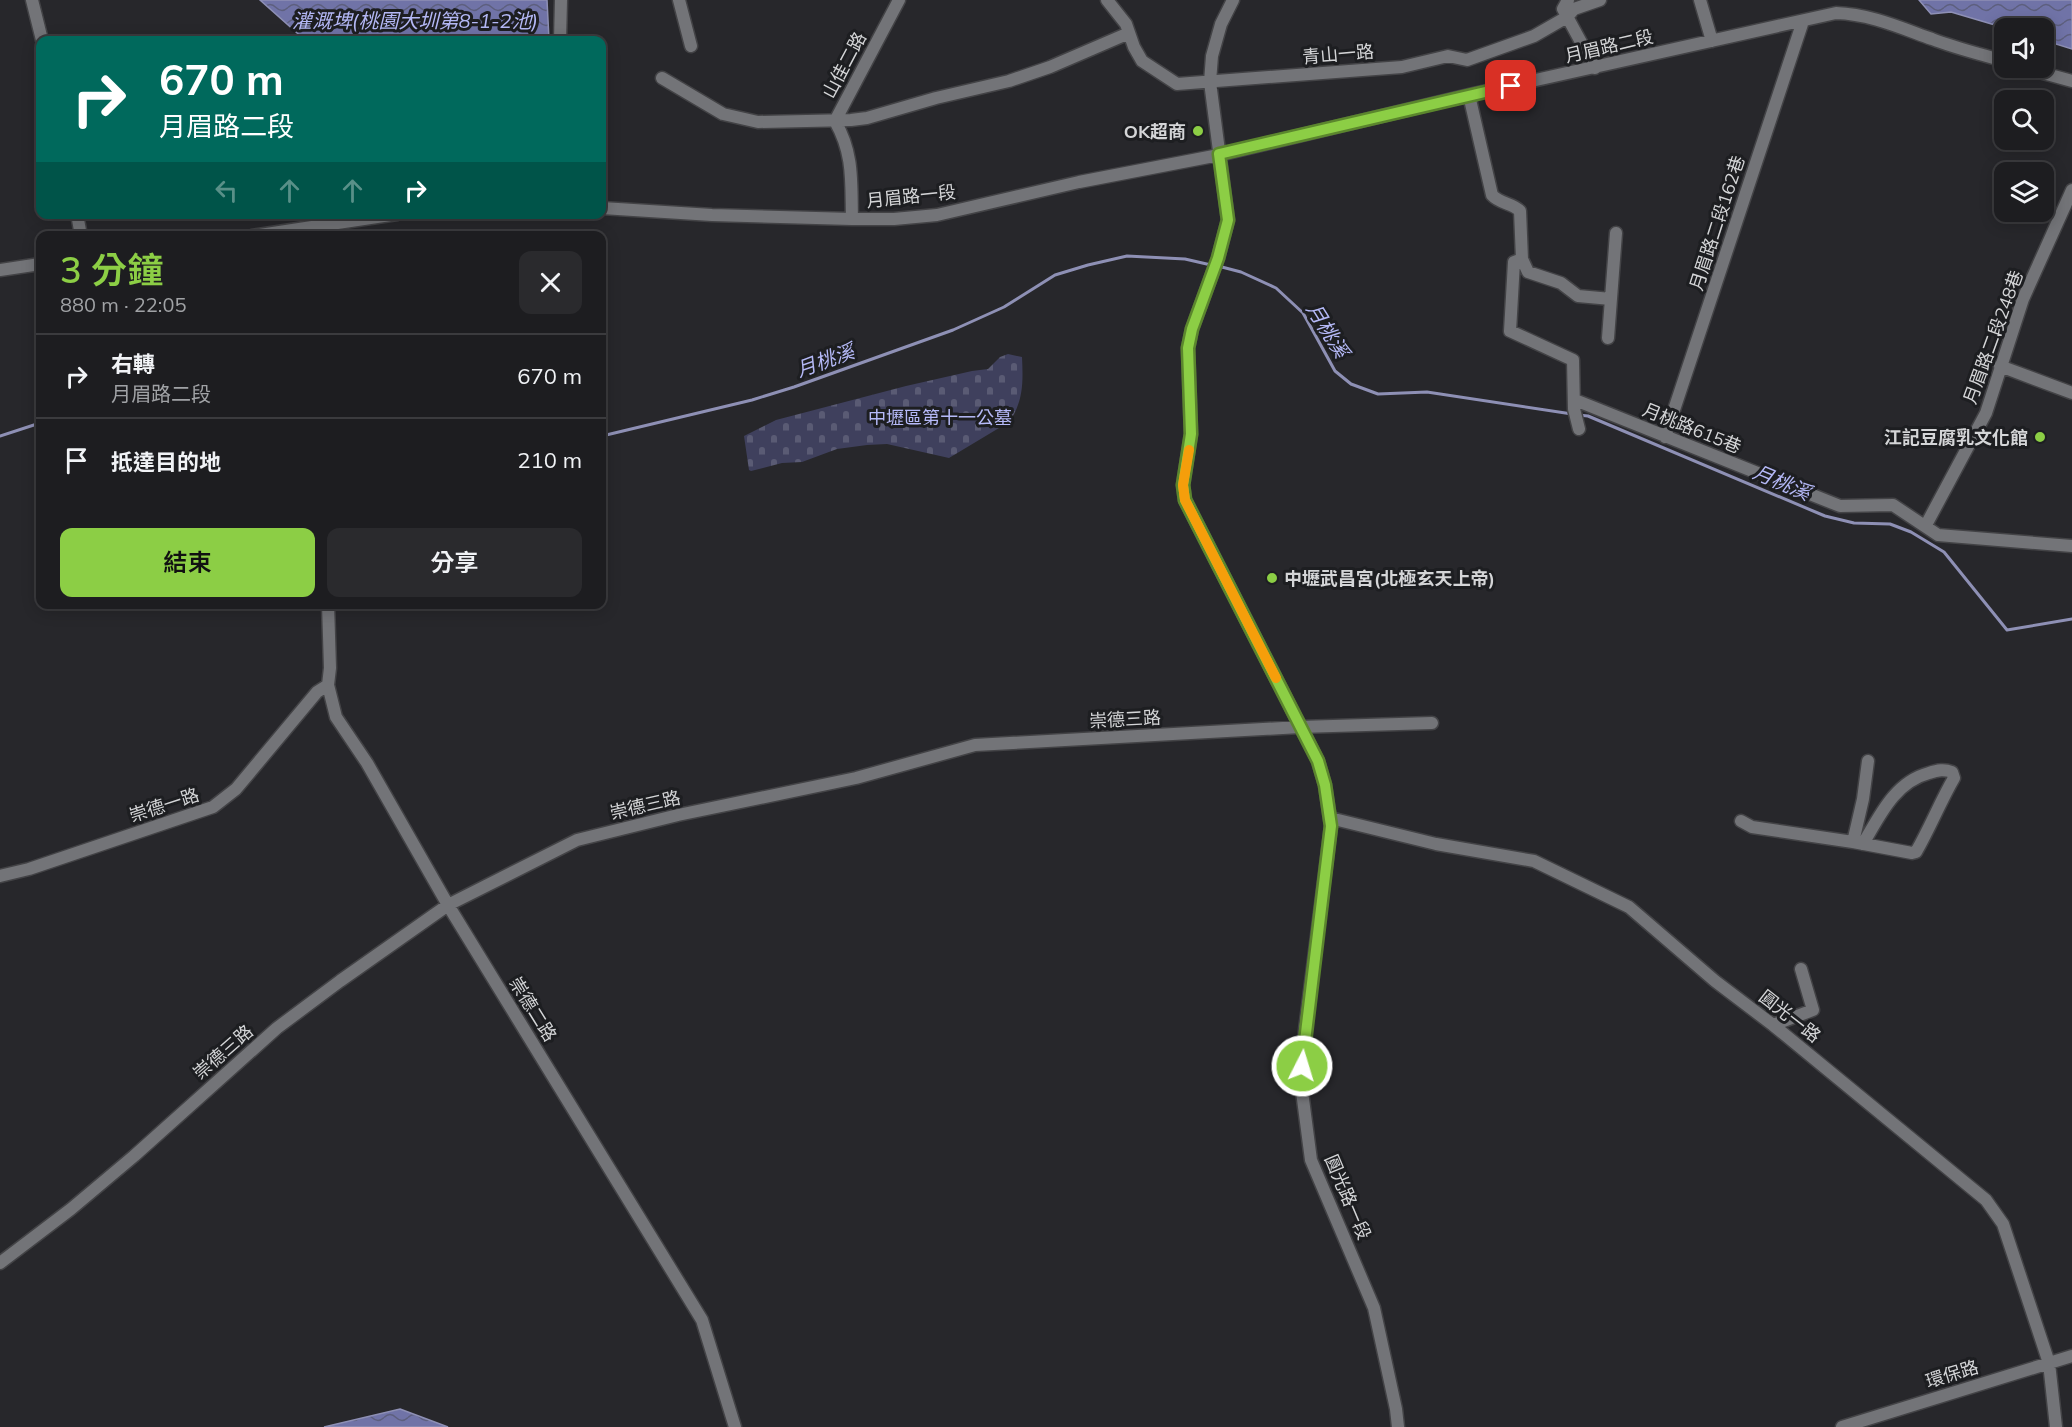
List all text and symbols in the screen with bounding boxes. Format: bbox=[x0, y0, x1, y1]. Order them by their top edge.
water label: 灌溉埤(桃園大圳第8-1-2池) bbox=[292, 8, 538, 33]
map controls bbox=[1994, 18, 2054, 222]
button: sound bbox=[1994, 18, 2054, 78]
street label: 月眉路二段 bbox=[1563, 25, 1655, 67]
street label: 山佳二路 bbox=[817, 28, 871, 102]
street label: 青山一路 bbox=[1301, 39, 1375, 69]
text: 670 m bbox=[159, 53, 284, 106]
icon: right bbox=[60, 60, 138, 138]
pin bbox=[1485, 60, 1536, 111]
icon: arrive bbox=[1494, 69, 1527, 102]
button: search bbox=[1994, 90, 2054, 150]
text: 月眉路二段 bbox=[159, 109, 294, 143]
place label: OK超商 bbox=[1124, 120, 1186, 143]
marker: OK超商 bbox=[1191, 124, 1205, 138]
street label: 月眉路二段162巷 bbox=[1684, 153, 1750, 293]
button: layers bbox=[1994, 162, 2054, 222]
icon: left bbox=[210, 174, 243, 207]
icon: ahead bbox=[273, 174, 306, 207]
icon: ahead bbox=[336, 174, 369, 207]
icon: right bbox=[399, 174, 432, 207]
street label: 月眉路一段 bbox=[865, 180, 957, 212]
text: 3 分鐘 bbox=[60, 247, 163, 292]
button: close bbox=[519, 251, 582, 314]
street label: 月眉路二段248巷 bbox=[1958, 267, 2028, 407]
text: 880 m · 22:05 bbox=[60, 292, 186, 317]
water label: 月桃溪 bbox=[1302, 298, 1356, 365]
water label: 月桃溪 bbox=[793, 337, 860, 382]
text: 右轉 bbox=[111, 350, 155, 378]
icon: right bbox=[60, 360, 93, 393]
text: 670 m bbox=[517, 362, 582, 390]
text: 月眉路二段 bbox=[111, 381, 211, 406]
street label: 月桃路615巷 bbox=[1639, 398, 1745, 458]
park label: 中壢區第十一公墓 bbox=[868, 406, 1012, 429]
place label: 江記豆腐乳文化館 bbox=[1884, 426, 2028, 449]
marker: 江記豆腐乳文化館 bbox=[2033, 430, 2047, 444]
icon: arrive bbox=[60, 444, 93, 477]
text: 210 m bbox=[517, 446, 582, 474]
text: 抵達目的地 bbox=[111, 448, 221, 476]
water label: 月桃溪 bbox=[1750, 459, 1817, 506]
button: 結束 bbox=[60, 528, 315, 597]
button: 分享 bbox=[327, 528, 582, 597]
place label: 中壢武昌宮(北極玄天上帝) bbox=[1284, 567, 1495, 590]
marker: 中壢武昌宮(北極玄天上帝) bbox=[1265, 571, 1279, 585]
street label: 崇德三路 bbox=[1088, 706, 1162, 732]
street label: 崇德一路 bbox=[126, 783, 202, 827]
street label: 崇德三路 bbox=[607, 786, 683, 824]
street label: 崇德二路 bbox=[504, 972, 562, 1046]
street label: 圓光一路 bbox=[1755, 985, 1825, 1047]
street label: 崇德三路 bbox=[188, 1020, 258, 1084]
position arrow bbox=[1270, 1034, 1334, 1098]
street label: 圓光路一段 bbox=[1320, 1151, 1376, 1243]
street label: 環保路 bbox=[1923, 1355, 1981, 1393]

